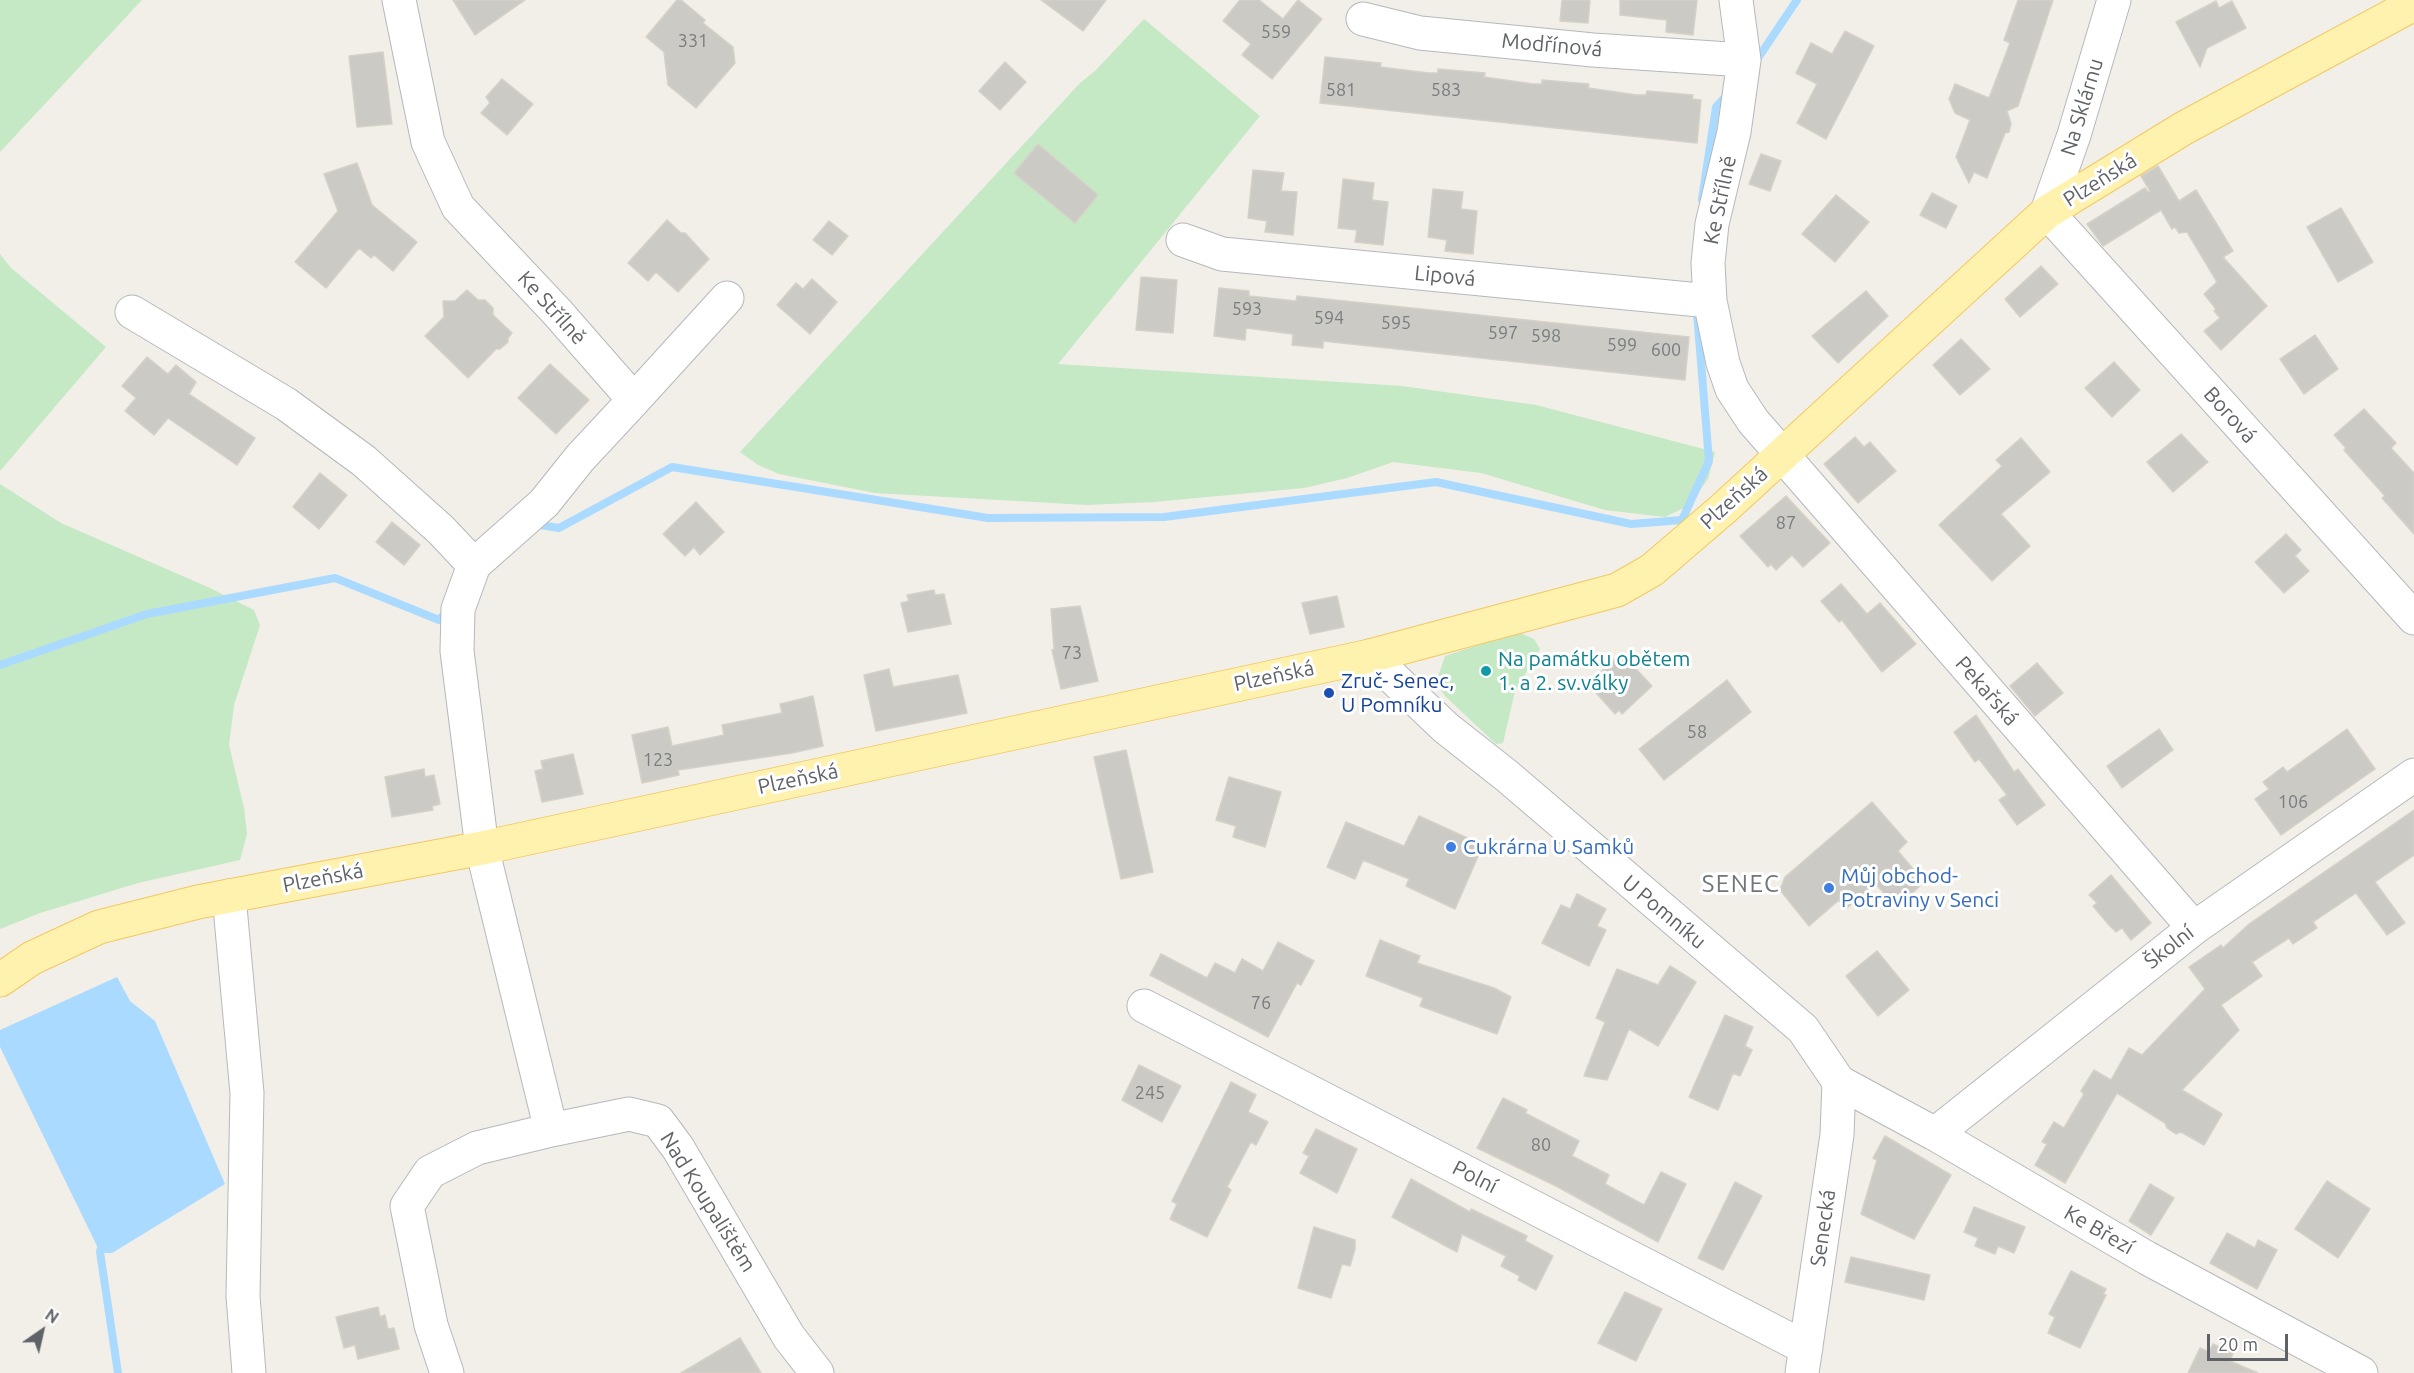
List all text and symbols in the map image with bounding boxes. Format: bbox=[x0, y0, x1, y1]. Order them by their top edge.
house number: 559 bbox=[1261, 21, 1291, 43]
street label: Modřínová bbox=[1501, 28, 1603, 62]
house number: 331 bbox=[678, 30, 708, 52]
street label: Na Sklárnu bbox=[2055, 55, 2109, 159]
house number: 581 bbox=[1326, 79, 1356, 101]
house number: 583 bbox=[1431, 79, 1461, 101]
street label: Plzeňská bbox=[2059, 148, 2141, 212]
street label: Ke Střílně bbox=[1698, 153, 1742, 247]
street label: Lipová bbox=[1413, 260, 1477, 292]
street label: Ke Střílně bbox=[512, 266, 592, 350]
house number: 593 bbox=[1232, 298, 1262, 320]
house number: 594 bbox=[1314, 307, 1344, 329]
house number: 595 bbox=[1381, 312, 1411, 334]
house number: 597 bbox=[1488, 322, 1518, 344]
house number: 598 bbox=[1531, 325, 1561, 347]
house number: 599 bbox=[1607, 334, 1637, 356]
house number: 600 bbox=[1651, 339, 1681, 361]
street label: Borová bbox=[2198, 382, 2262, 448]
street label: Plzeňská bbox=[1695, 461, 1773, 535]
house number: 87 bbox=[1776, 512, 1796, 534]
house number: 73 bbox=[1062, 642, 1082, 664]
place label: Na památku obětem 1. a 2. sv.války bbox=[1498, 646, 1690, 696]
street label: Pekařská bbox=[1950, 651, 2024, 731]
street label: Plzeňská bbox=[1231, 655, 1317, 697]
marker: Na památku obětem 1. a 2. sv.války bbox=[1479, 664, 1493, 678]
place label: Zruč- Senec, U Pomníku bbox=[1341, 668, 1454, 718]
marker: Zruč- Senec, U Pomníku bbox=[1322, 686, 1336, 700]
house number: 58 bbox=[1687, 721, 1707, 743]
house number: 123 bbox=[643, 749, 673, 771]
street label: Plzeňská bbox=[755, 758, 841, 800]
house number: 106 bbox=[2278, 791, 2308, 813]
place label: Cukrárna U Samků bbox=[1463, 834, 1634, 860]
marker: Cukrárna U Samků bbox=[1444, 840, 1458, 854]
street label: Plzeňská bbox=[281, 858, 365, 898]
place label: Můj obchod- Potraviny v Senci bbox=[1841, 863, 1999, 913]
street label: U Pomníku bbox=[1617, 870, 1711, 954]
district label: SENEC bbox=[1702, 870, 1780, 898]
marker: Můj obchod- Potraviny v Senci bbox=[1822, 881, 1836, 895]
street label: Školní bbox=[2139, 920, 2199, 974]
house number: 76 bbox=[1251, 992, 1271, 1014]
house number: 245 bbox=[1135, 1082, 1165, 1104]
street label: Nad Koupalištěm bbox=[655, 1127, 761, 1277]
house number: 80 bbox=[1531, 1134, 1551, 1156]
street label: Polní bbox=[1448, 1155, 1502, 1199]
street label: Senecká bbox=[1805, 1188, 1841, 1268]
street label: Ke Březí bbox=[2060, 1200, 2138, 1260]
north arrow bbox=[12, 1301, 72, 1361]
text: N bbox=[42, 1305, 62, 1327]
scale bar bbox=[2210, 1322, 2291, 1360]
text: 20 m bbox=[2218, 1334, 2258, 1354]

